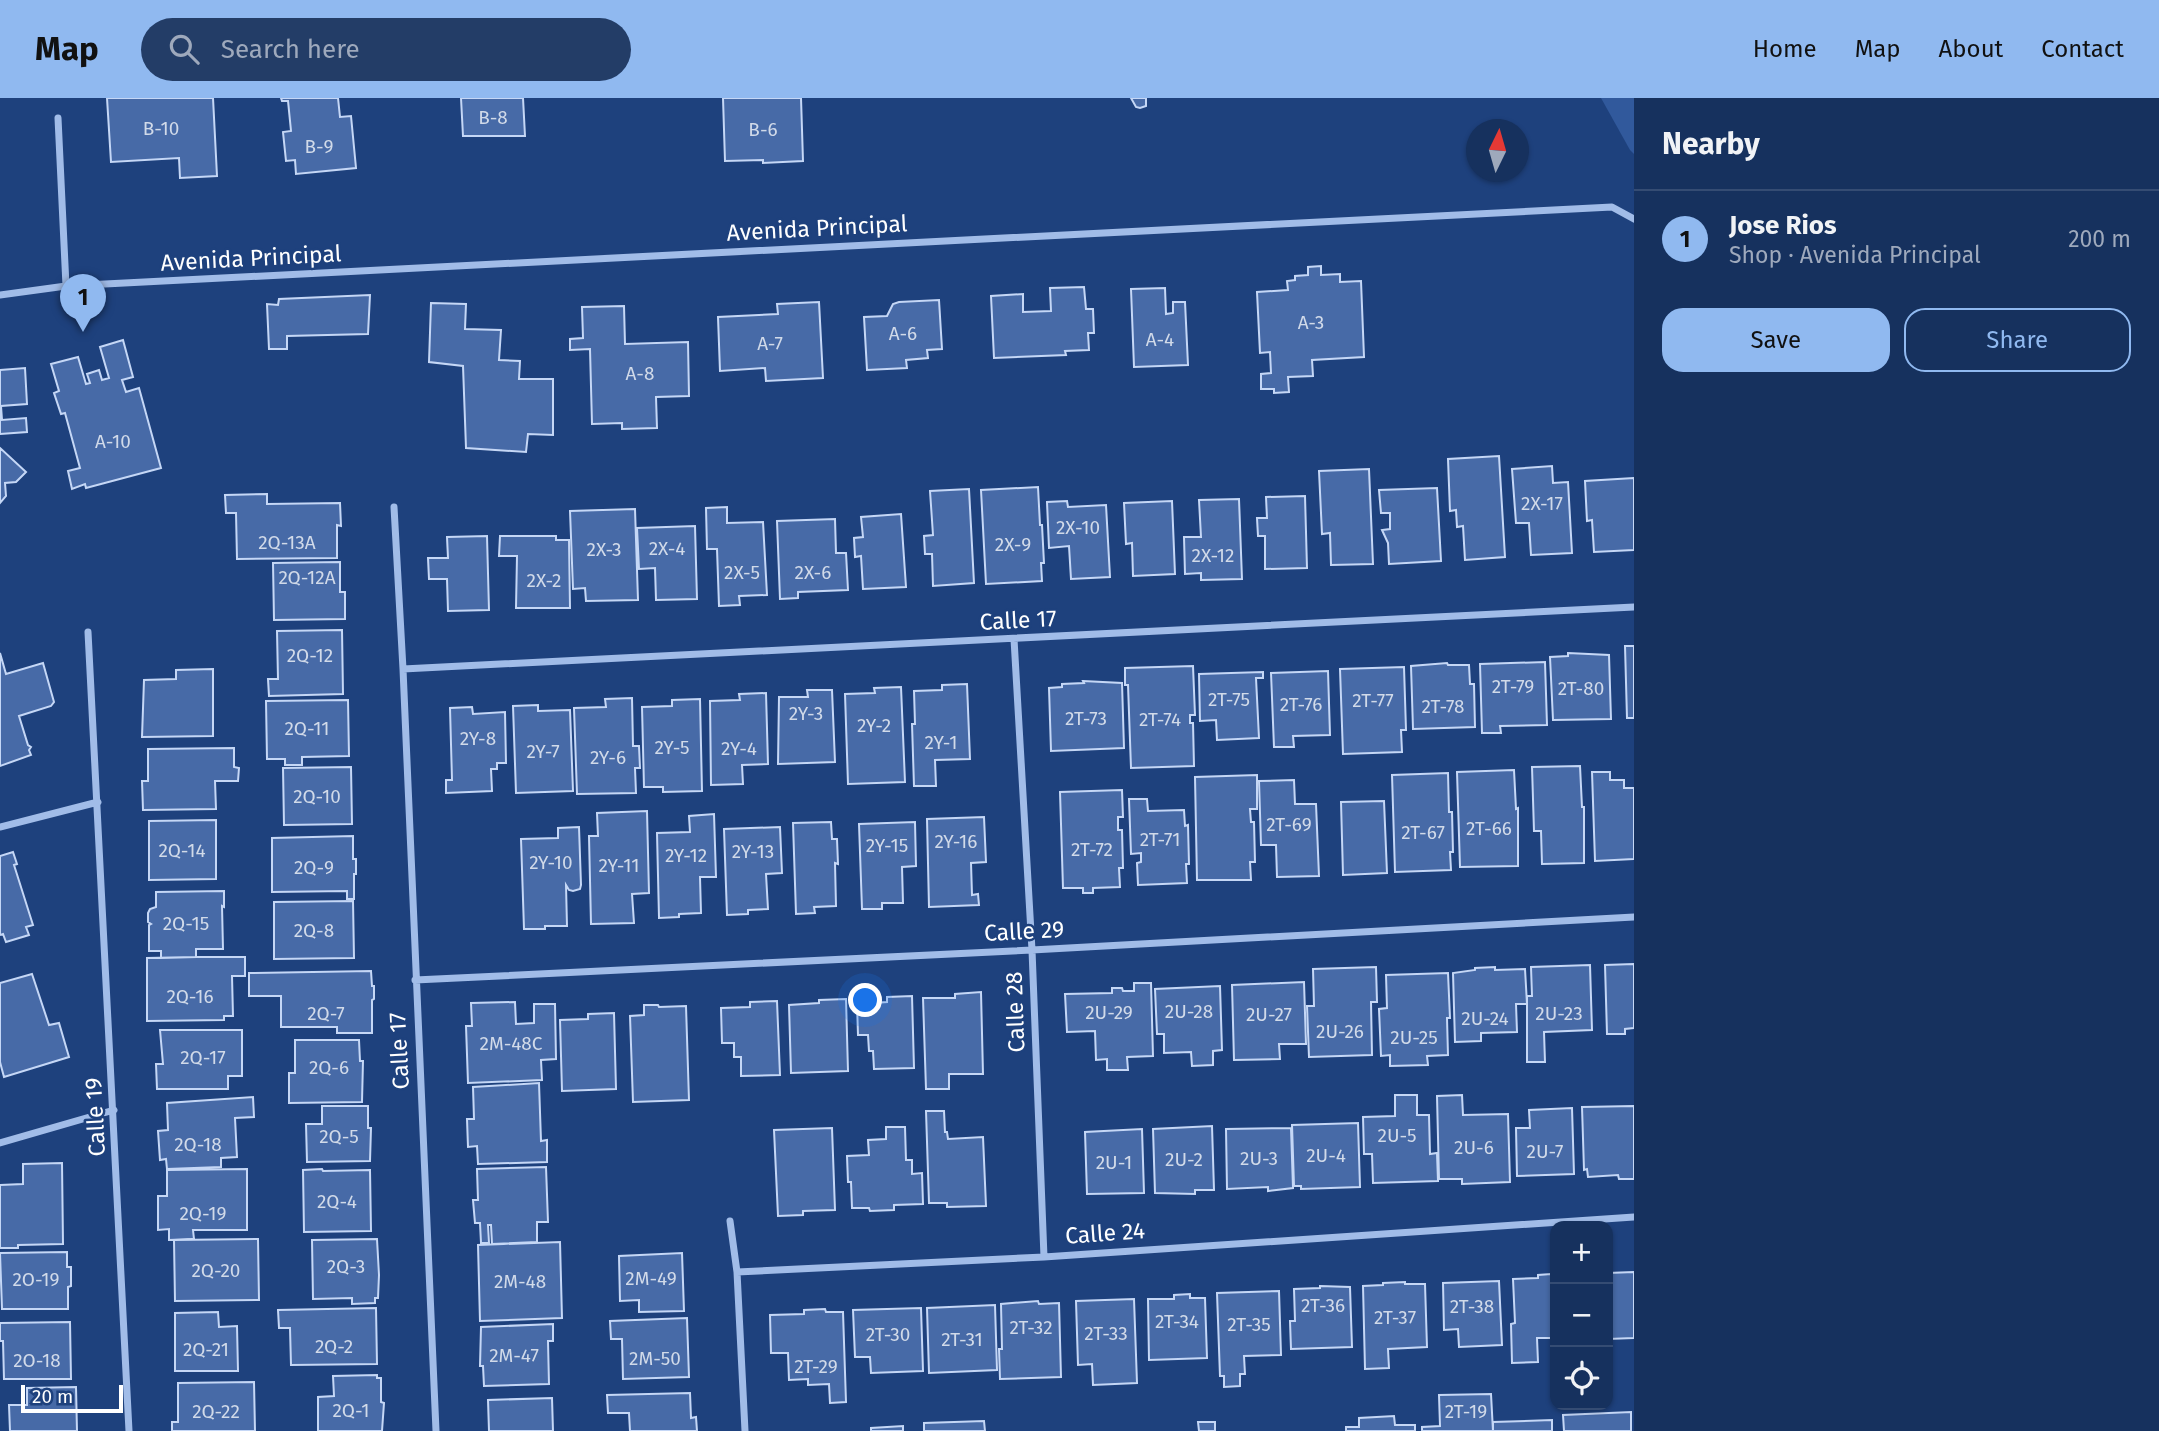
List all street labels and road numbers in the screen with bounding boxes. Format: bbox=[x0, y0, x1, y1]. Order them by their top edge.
street label: Avenida Principal bbox=[726, 209, 908, 247]
street label: Avenida Principal bbox=[160, 239, 342, 277]
street label: Calle 17 bbox=[979, 604, 1057, 636]
street label: Calle 29 bbox=[983, 915, 1065, 947]
street label: Calle 28 bbox=[1000, 971, 1030, 1053]
street label: Calle 17 bbox=[383, 1012, 415, 1090]
street label: Calle 19 bbox=[79, 1077, 111, 1157]
street label: Calle 24 bbox=[1064, 1216, 1146, 1250]

